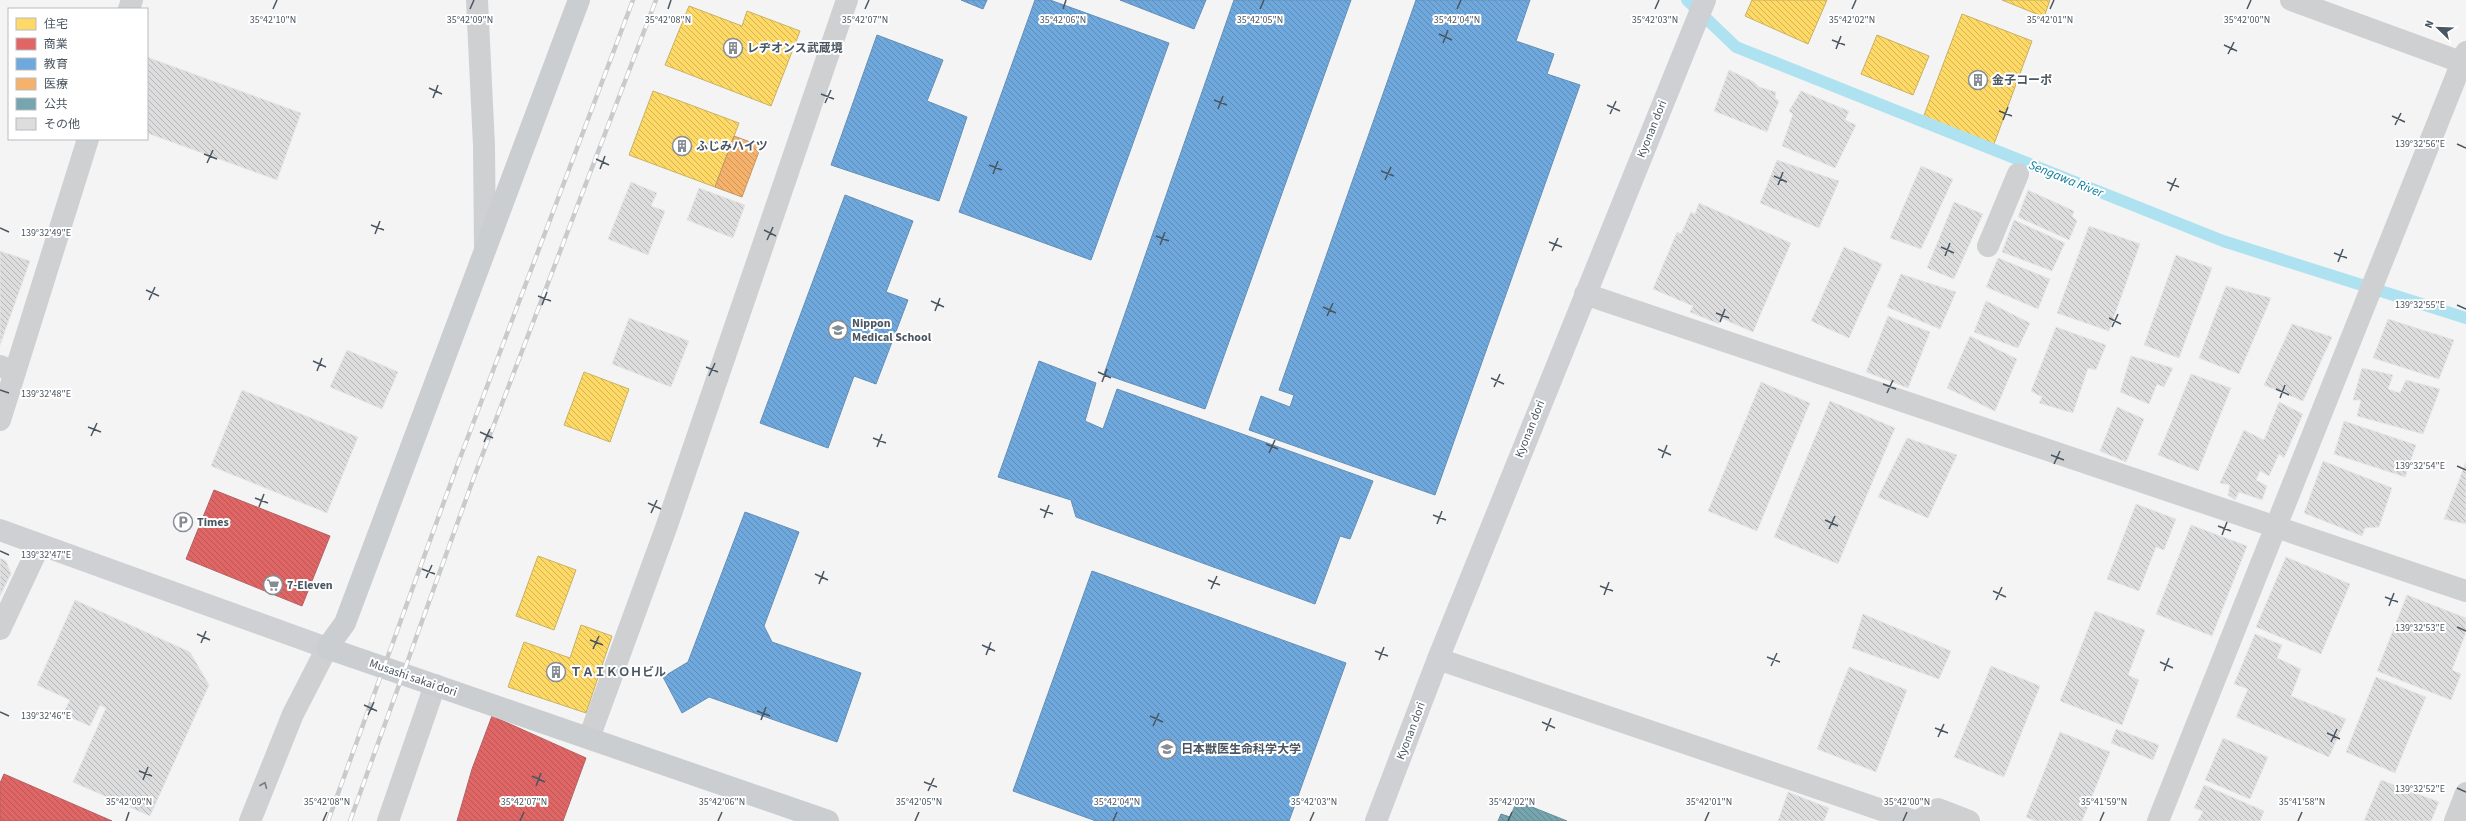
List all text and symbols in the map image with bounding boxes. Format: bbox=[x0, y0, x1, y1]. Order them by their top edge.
legend bbox=[8, 8, 148, 140]
north arrow bbox=[2418, 8, 2458, 48]
text: 35°42'10"N bbox=[250, 13, 296, 27]
text: 35°42'09"N bbox=[447, 13, 493, 27]
text: 35°42'08"N bbox=[645, 13, 691, 27]
text: 35°42'07"N bbox=[842, 13, 888, 27]
text: 35°42'06"N bbox=[1040, 13, 1086, 27]
text: 35°42'05"N bbox=[1237, 13, 1283, 27]
text: 35°42'04"N bbox=[1434, 13, 1480, 27]
text: 35°42'03"N bbox=[1632, 13, 1678, 27]
text: 35°42'02"N bbox=[1829, 13, 1875, 27]
text: 35°42'01"N bbox=[2027, 13, 2073, 27]
text: 35°42'00"N bbox=[2224, 13, 2270, 27]
text: 住宅 bbox=[44, 16, 68, 33]
text: N bbox=[2421, 18, 2438, 31]
text: 商業 bbox=[44, 36, 68, 53]
building icon: レヂオンス武蔵境 bbox=[722, 37, 744, 59]
place label: レヂオンス武蔵境 bbox=[747, 40, 843, 57]
text: 教育 bbox=[44, 56, 68, 73]
building icon: 金子コーポ bbox=[1967, 69, 1989, 91]
place label: 金子コーポ bbox=[1992, 72, 2052, 89]
text: 医療 bbox=[44, 76, 68, 93]
text: 公共 bbox=[44, 96, 68, 113]
street label: Kyonan dori bbox=[1633, 98, 1671, 160]
text: その他 bbox=[44, 116, 80, 133]
building icon: ふじみハイツ bbox=[671, 135, 693, 157]
text: 139°32'56"E bbox=[2395, 137, 2445, 151]
place label: ふじみハイツ bbox=[696, 138, 768, 155]
water label: Sengawa River bbox=[2026, 156, 2106, 202]
text: 139°32'49"E bbox=[21, 226, 71, 240]
text: 139°32'55"E bbox=[2395, 298, 2445, 312]
place label: Nippon Medical School bbox=[852, 315, 932, 346]
school or university icon: Nippon Medical School bbox=[827, 319, 849, 341]
text: 139°32'48"E bbox=[21, 387, 71, 401]
street label: Kyonan dori bbox=[1511, 398, 1549, 460]
text: 139°32'54"E bbox=[2395, 459, 2445, 473]
parking icon: Times bbox=[172, 511, 194, 533]
place label: Times bbox=[197, 514, 229, 531]
text: 139°32'47"E bbox=[21, 548, 71, 562]
supermarket icon: 7-Eleven bbox=[262, 574, 284, 596]
place label: 7-Eleven bbox=[287, 577, 333, 594]
text: 139°32'53"E bbox=[2395, 621, 2445, 635]
street label: Musashi sakai dori bbox=[367, 655, 459, 701]
building icon: ＴＡＩＫＯＨビル bbox=[545, 661, 567, 683]
place label: ＴＡＩＫＯＨビル bbox=[570, 664, 666, 681]
street label: Kyonan dori bbox=[1392, 700, 1430, 762]
text: 139°32'46"E bbox=[21, 709, 71, 723]
school or university icon: 日本獣医生命科学大学 bbox=[1156, 738, 1178, 760]
place label: 日本獣医生命科学大学 bbox=[1181, 741, 1301, 758]
one-way arrow bbox=[260, 781, 268, 788]
text: 139°32'52"E bbox=[2395, 782, 2445, 796]
text: 35°42'09"N bbox=[106, 795, 152, 809]
text: 35°42'08"N bbox=[304, 795, 350, 809]
text: 35°42'07"N bbox=[501, 795, 547, 809]
text: 35°42'06"N bbox=[699, 795, 745, 809]
text: 35°42'05"N bbox=[896, 795, 942, 809]
text: 35°42'04"N bbox=[1094, 795, 1140, 809]
text: 35°42'03"N bbox=[1291, 795, 1337, 809]
text: 35°42'02"N bbox=[1489, 795, 1535, 809]
text: 35°42'01"N bbox=[1686, 795, 1732, 809]
text: 35°42'00"N bbox=[1884, 795, 1930, 809]
text: 35°41'59"N bbox=[2081, 795, 2127, 809]
text: 35°41'58"N bbox=[2279, 795, 2325, 809]

